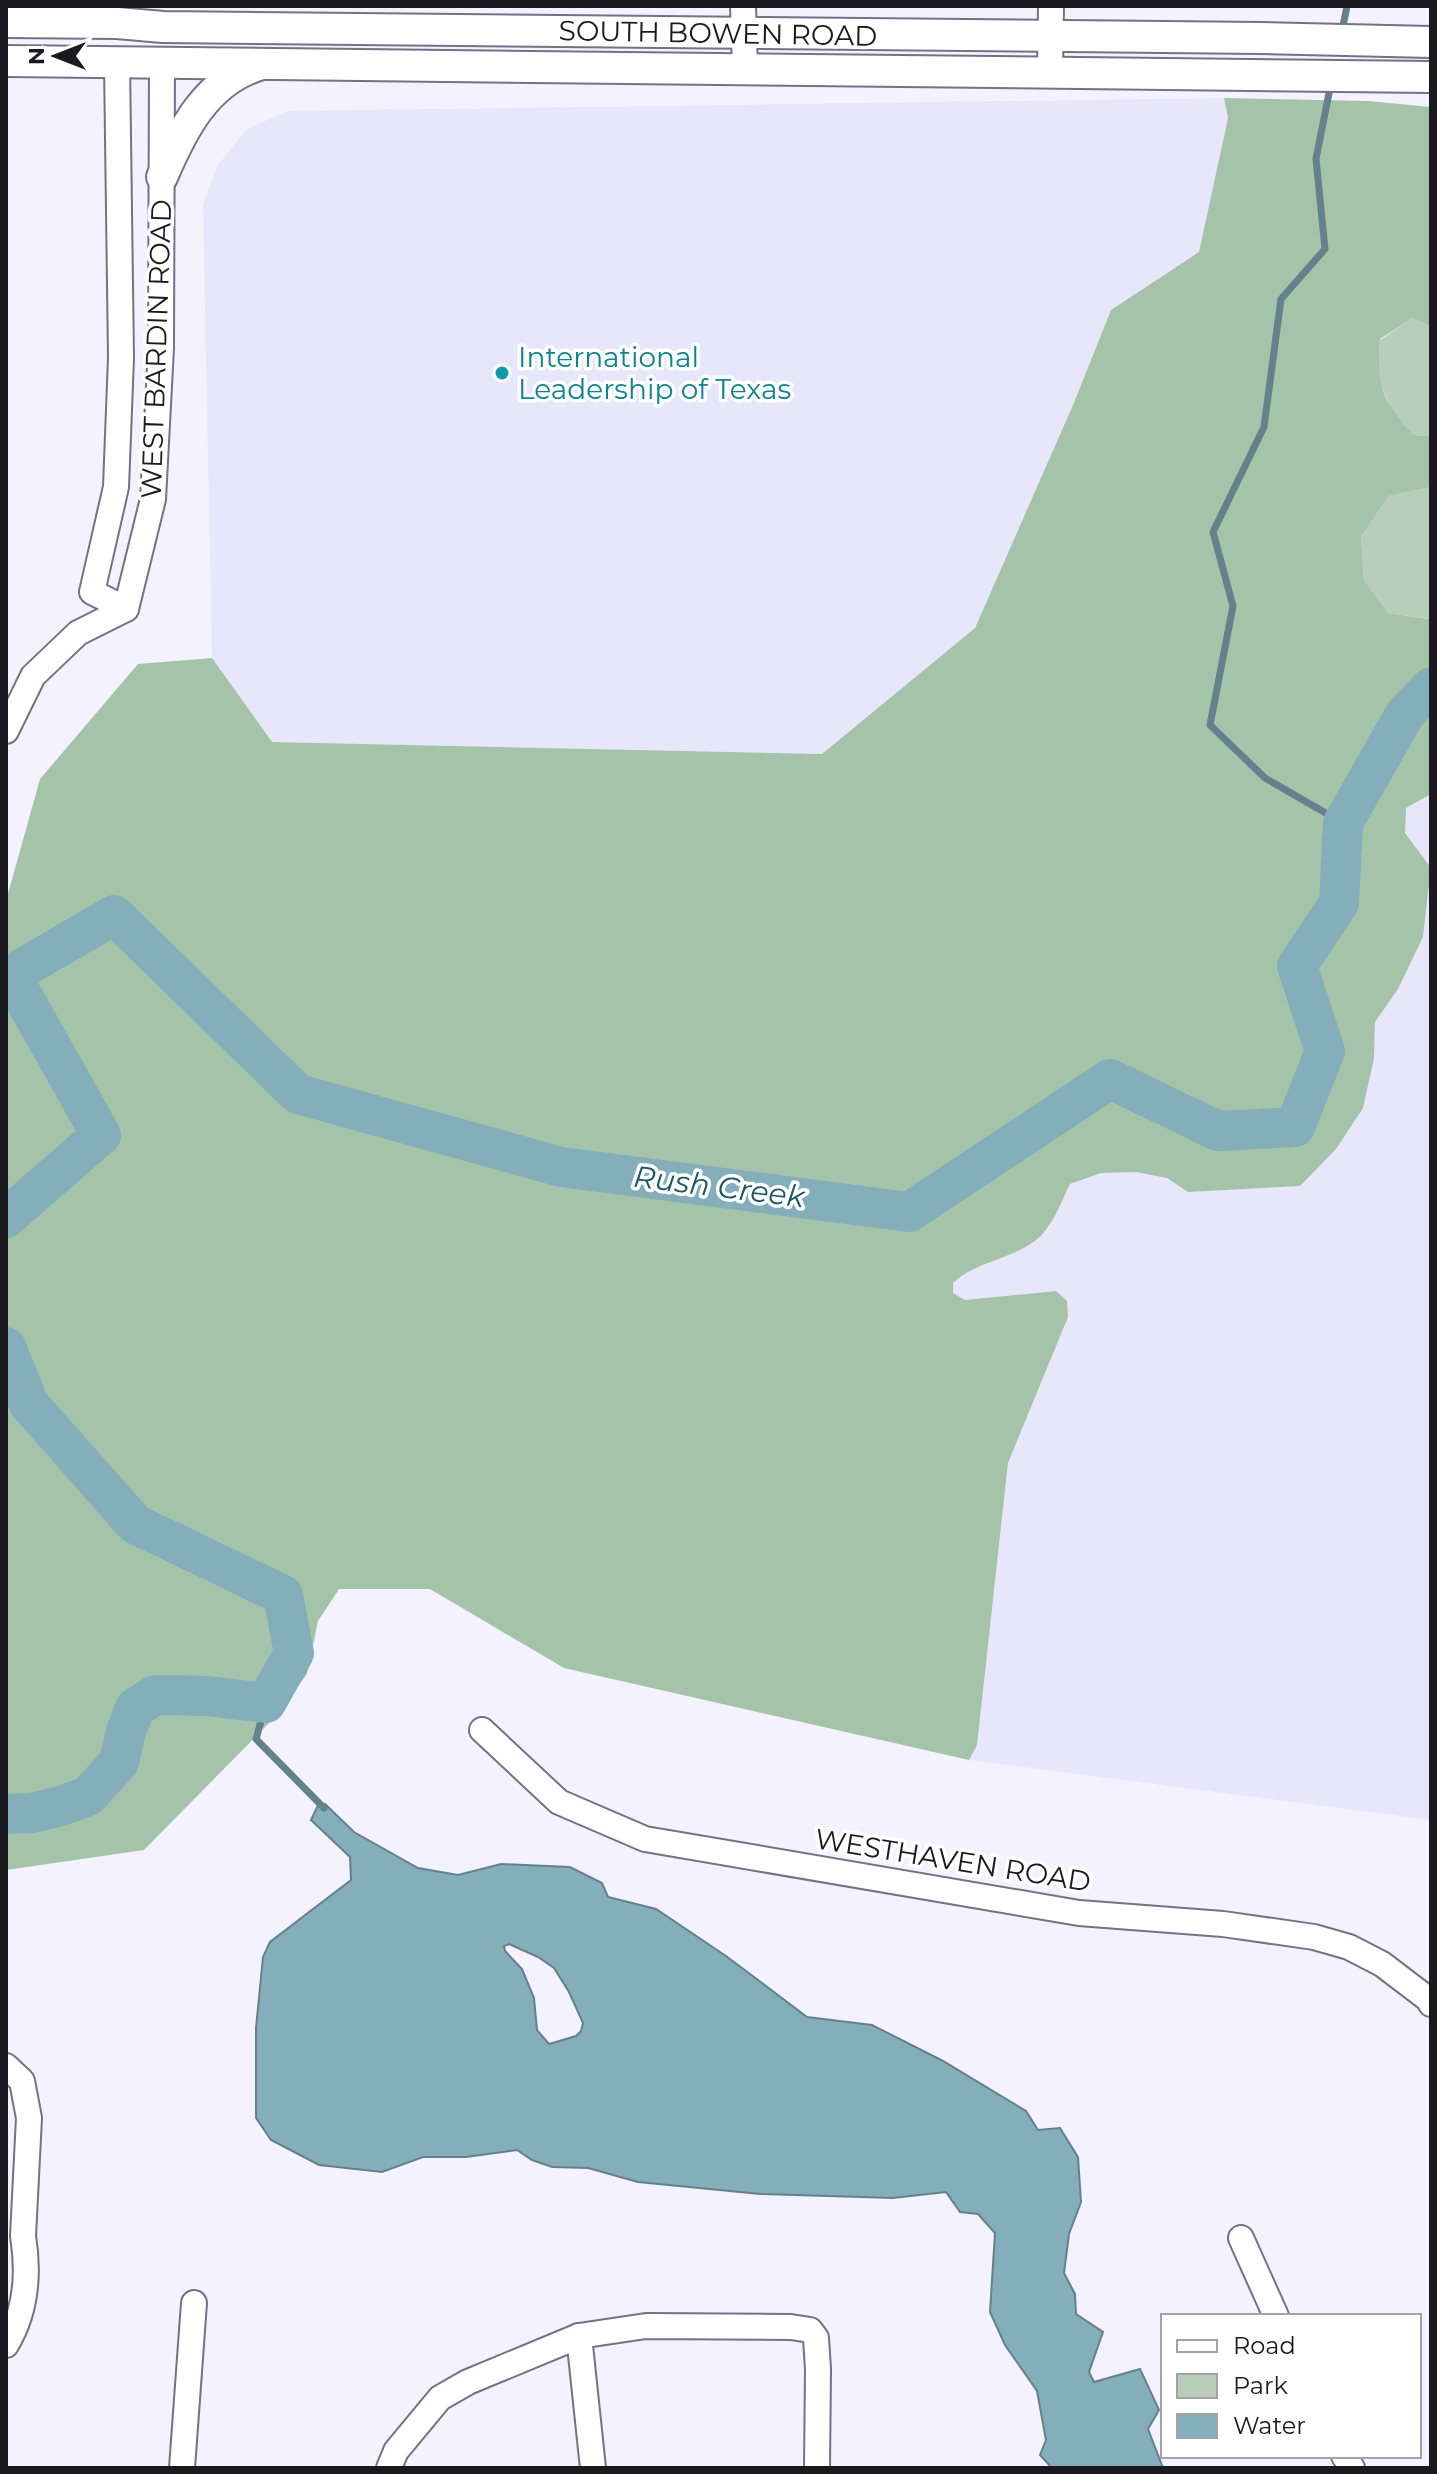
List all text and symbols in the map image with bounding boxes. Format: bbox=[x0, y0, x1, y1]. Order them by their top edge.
street label: SOUTH BOWEN ROAD bbox=[558, 13, 878, 53]
north arrow bbox=[16, 16, 96, 96]
text: N bbox=[23, 47, 50, 65]
street label: WEST BARDIN ROAD bbox=[134, 199, 178, 499]
place label: International Leadership of Texas bbox=[518, 340, 791, 406]
marker: International Leadership of Texas bbox=[493, 364, 511, 382]
water label: Rush Creek bbox=[631, 1158, 808, 1215]
street label: WESTHAVEN ROAD bbox=[813, 1821, 1093, 1899]
legend bbox=[1161, 2314, 1421, 2458]
text: Road bbox=[1233, 2331, 1296, 2360]
text: Park bbox=[1233, 2371, 1288, 2400]
text: Water bbox=[1233, 2411, 1306, 2440]

